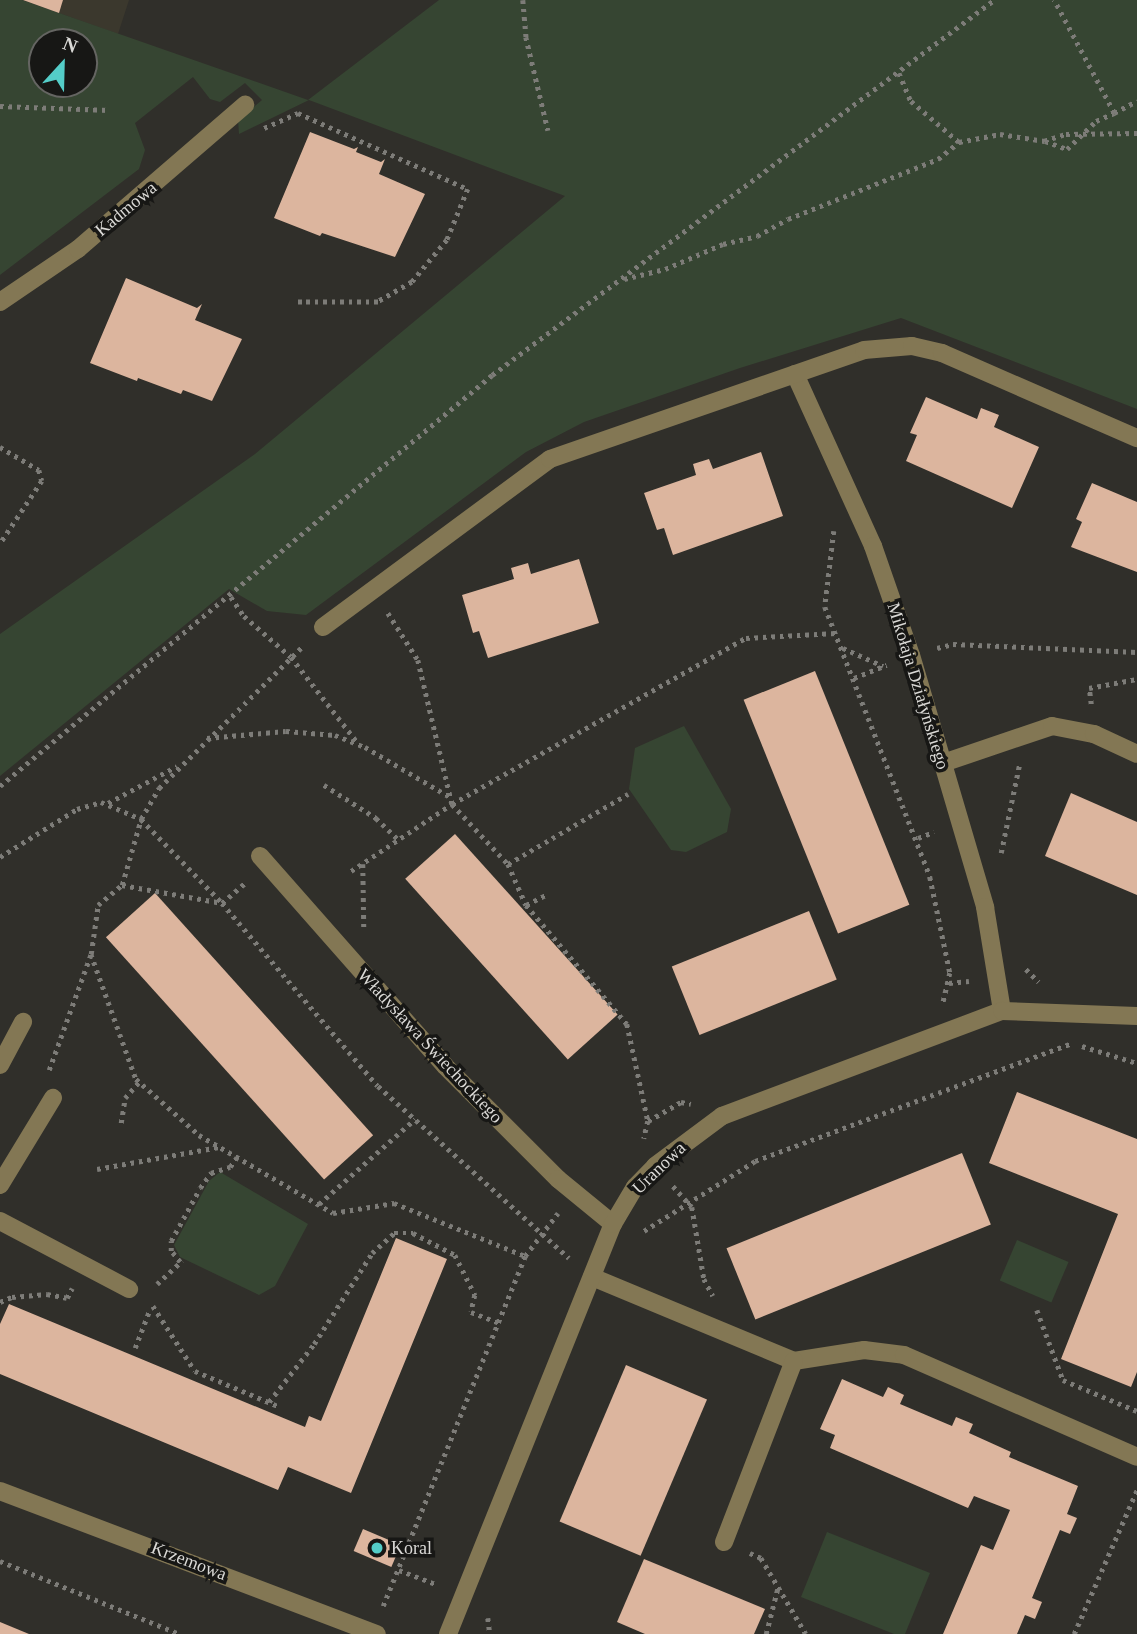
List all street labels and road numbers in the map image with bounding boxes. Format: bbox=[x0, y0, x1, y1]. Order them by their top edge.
street label: Kadmowa bbox=[91, 177, 161, 241]
street label: Mikołaja Działyńskiego bbox=[882, 600, 954, 772]
street label: Władysława Świechockiego bbox=[353, 964, 507, 1128]
street label: Uranowa bbox=[628, 1137, 690, 1199]
street label: Krzemowa bbox=[148, 1537, 230, 1585]

